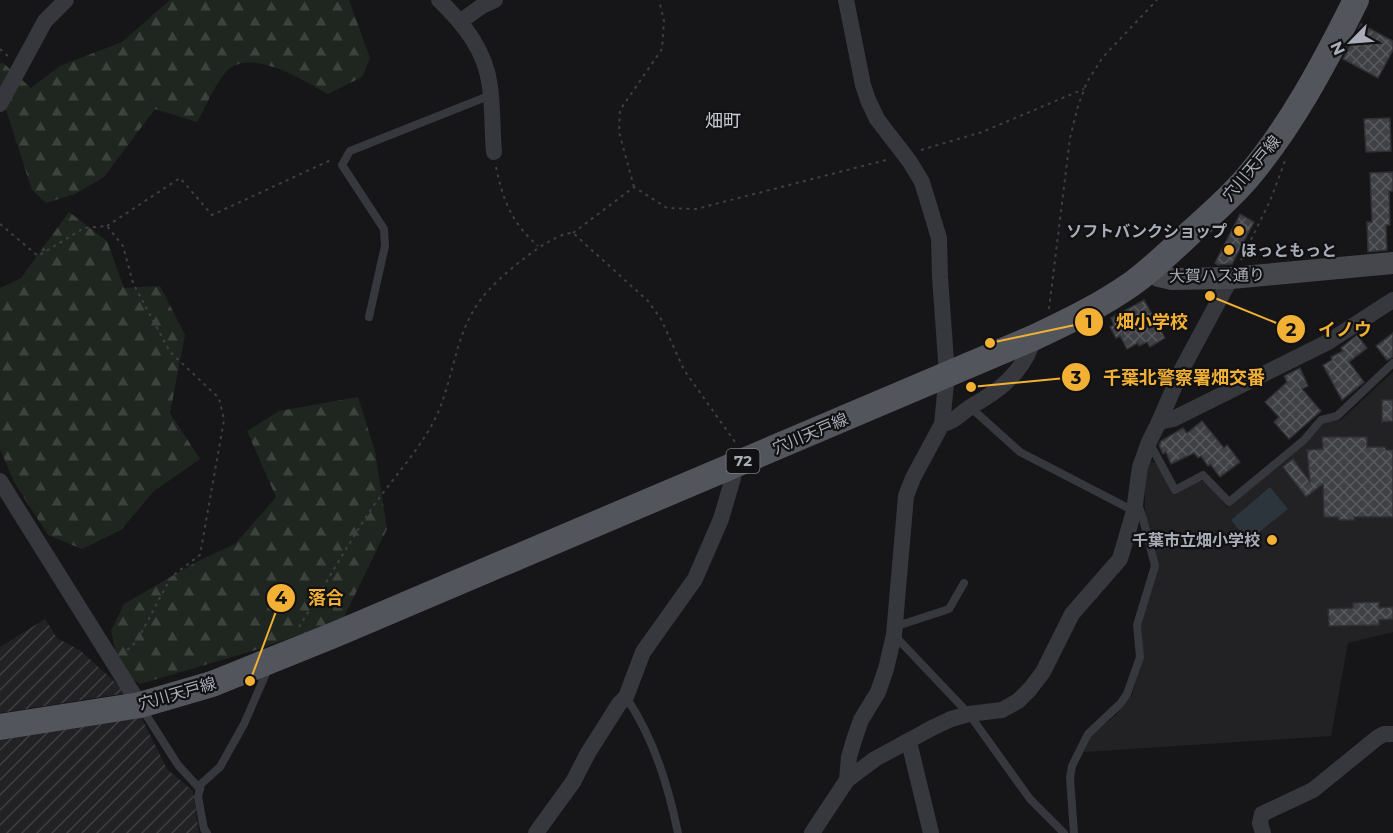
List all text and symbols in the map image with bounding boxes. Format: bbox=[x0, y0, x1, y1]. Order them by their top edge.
north arrow bbox=[1321, 12, 1381, 72]
text: N bbox=[1327, 38, 1349, 58]
district label: 畑町 bbox=[705, 110, 741, 132]
street label: 穴川天戸線 bbox=[1218, 132, 1284, 205]
place label: ソフトバンクショップ bbox=[1066, 222, 1227, 241]
marker: ソフトバンクショップ bbox=[1232, 224, 1246, 238]
place label: ほっともっと bbox=[1241, 241, 1337, 260]
marker: ほっともっと bbox=[1222, 243, 1236, 257]
street label: 大賀ハス通り bbox=[1169, 265, 1265, 286]
callout: 畑小学校 bbox=[1074, 304, 1200, 340]
text: 1 bbox=[1085, 311, 1093, 333]
text: 畑小学校 bbox=[1116, 311, 1188, 333]
callout: イノウ bbox=[1276, 311, 1384, 347]
text: 2 bbox=[1286, 319, 1297, 341]
text: イノウ bbox=[1318, 319, 1372, 341]
callout: 千葉北警察署畑交番 bbox=[1061, 359, 1277, 395]
text: 3 bbox=[1070, 367, 1082, 389]
text: 千葉北警察署畑交番 bbox=[1103, 367, 1265, 389]
street label: 穴川天戸線 bbox=[770, 409, 851, 458]
road number: 72 bbox=[726, 449, 760, 473]
place label: 千葉市立畑小学校 bbox=[1132, 531, 1260, 550]
marker: 千葉市立畑小学校 bbox=[1265, 533, 1279, 547]
callout: 落合 bbox=[266, 580, 356, 616]
text: 4 bbox=[275, 587, 288, 609]
text: 落合 bbox=[308, 587, 344, 609]
street label: 穴川天戸線 bbox=[136, 673, 218, 714]

